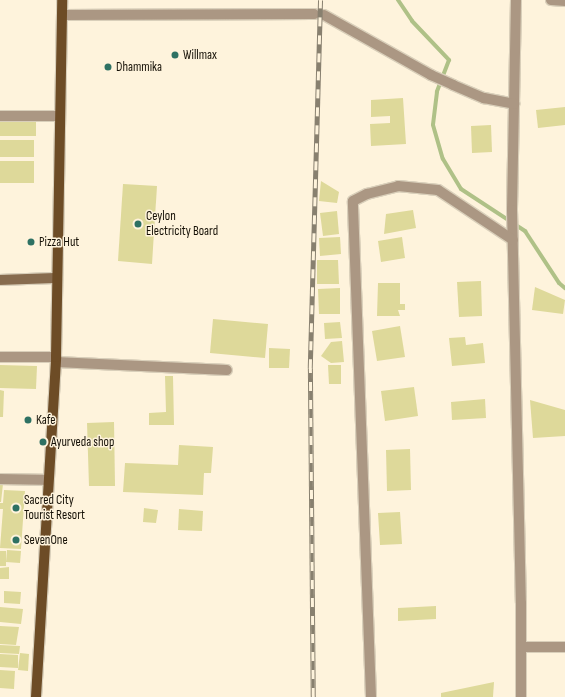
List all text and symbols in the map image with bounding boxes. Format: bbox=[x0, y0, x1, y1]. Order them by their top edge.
place label: Willmax bbox=[183, 47, 217, 63]
marker: Willmax bbox=[170, 50, 180, 60]
place label: Dhammika bbox=[116, 59, 162, 75]
marker: Dhammika bbox=[103, 62, 113, 72]
place label: Ceylon Electricity Board bbox=[146, 209, 218, 240]
marker: Ceylon Electricity Board bbox=[133, 219, 143, 229]
place label: Pizza Hut bbox=[39, 234, 79, 250]
marker: Pizza Hut bbox=[26, 237, 36, 247]
place label: Kafe bbox=[36, 412, 56, 428]
marker: Kafe bbox=[23, 415, 33, 425]
place label: Ayurveda shop bbox=[51, 434, 114, 450]
marker: Ayurveda shop bbox=[38, 437, 48, 447]
place label: Sacred City Tourist Resort bbox=[24, 493, 85, 524]
marker: Sacred City Tourist Resort bbox=[11, 503, 21, 513]
place label: SevenOne bbox=[24, 532, 68, 548]
marker: SevenOne bbox=[11, 535, 21, 545]

